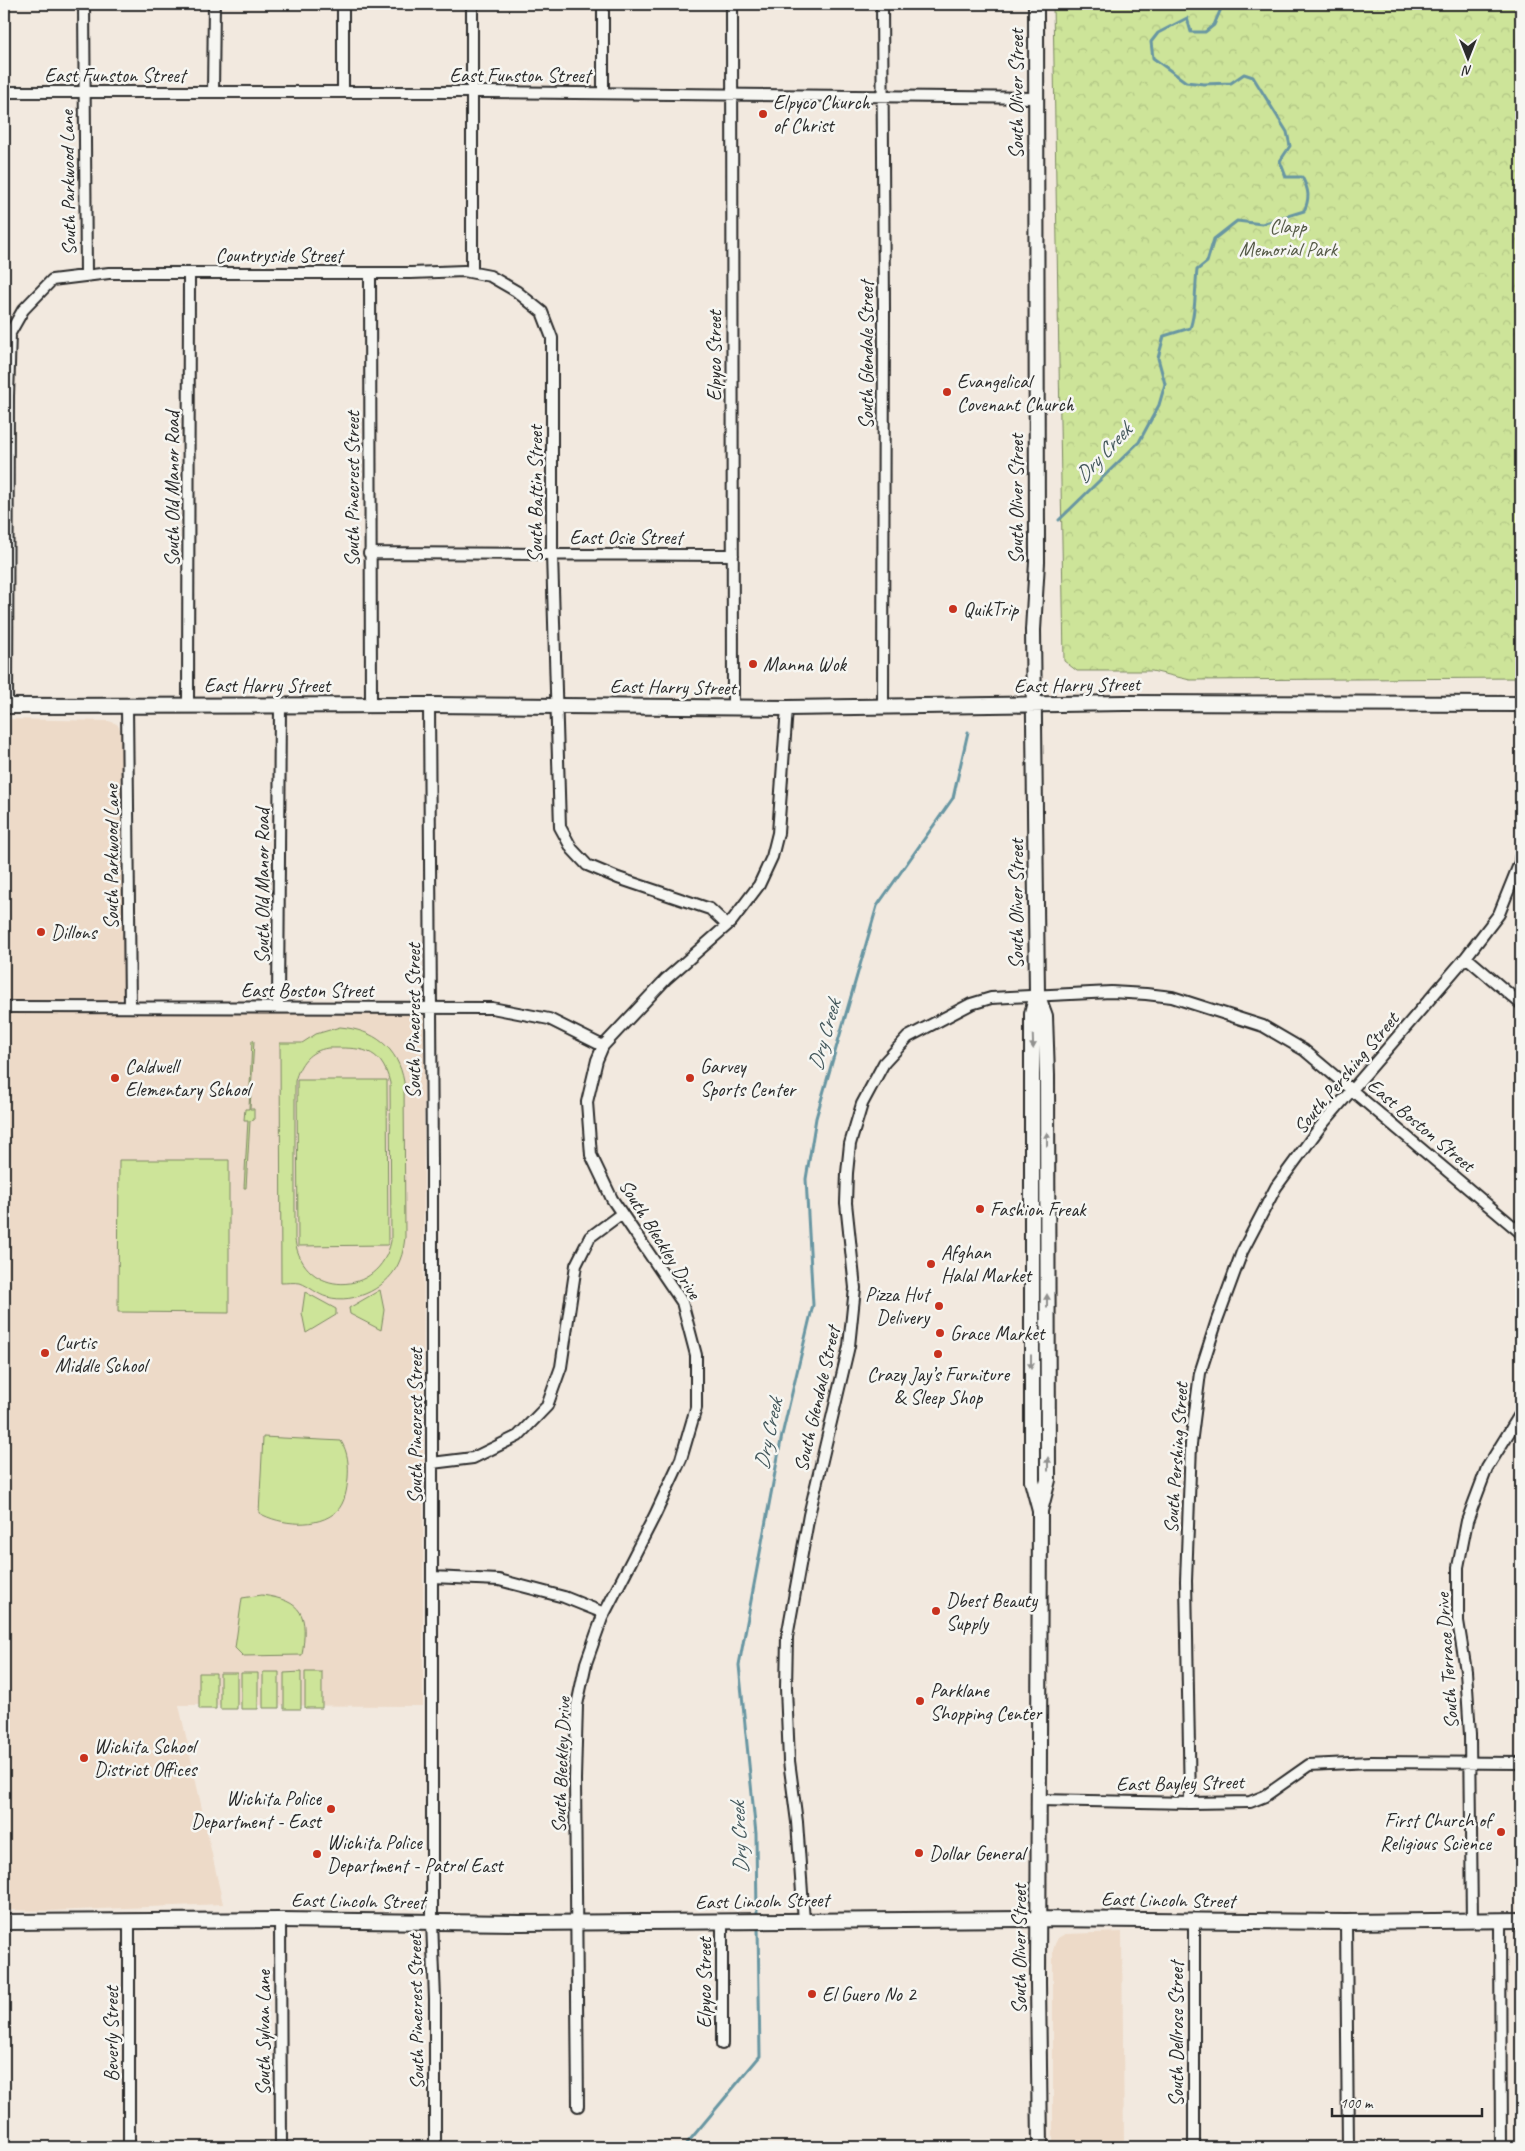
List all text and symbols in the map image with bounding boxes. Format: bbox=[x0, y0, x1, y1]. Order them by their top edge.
street label: South Oliver Street bbox=[1004, 27, 1029, 159]
north arrow bbox=[1442, 32, 1492, 82]
text: N bbox=[1461, 62, 1472, 79]
street label: East Funston Street bbox=[45, 63, 189, 88]
street label: East Funston Street bbox=[450, 63, 594, 88]
place label: Elpyco Church of Christ bbox=[773, 90, 871, 138]
marker: Elpyco Church of Christ bbox=[757, 108, 769, 120]
street label: South Parkwood Lane bbox=[54, 109, 82, 256]
park label: Clapp Memorial Park bbox=[1239, 214, 1339, 262]
street label: Countryside Street bbox=[216, 243, 346, 268]
street label: South Glendale Street bbox=[854, 278, 879, 429]
street label: Elpyco Street bbox=[702, 308, 727, 401]
place label: Evangelical Covenant Church bbox=[957, 369, 1075, 417]
marker: Evangelical Covenant Church bbox=[941, 386, 953, 398]
street label: South Old Manor Road bbox=[160, 408, 185, 567]
street label: South Pinecrest Street bbox=[340, 409, 365, 567]
water label: Dry Creek bbox=[1069, 416, 1139, 488]
street label: South Battin Street bbox=[523, 423, 548, 563]
street label: South Oliver Street bbox=[1004, 432, 1029, 564]
street label: East Osie Street bbox=[570, 525, 686, 550]
place label: QuikTrip bbox=[963, 597, 1020, 622]
marker: QuikTrip bbox=[947, 603, 959, 615]
place label: Manna Wok bbox=[763, 652, 847, 677]
marker: Manna Wok bbox=[747, 658, 759, 670]
street label: East Harry Street bbox=[1014, 671, 1143, 699]
street label: East Harry Street bbox=[204, 673, 332, 698]
street label: East Harry Street bbox=[610, 673, 739, 701]
street label: South Parkwood Lane bbox=[99, 783, 124, 930]
street label: South Old Manor Road bbox=[250, 805, 275, 964]
street label: South Oliver Street bbox=[1004, 837, 1029, 969]
place label: Dillons bbox=[51, 920, 98, 945]
marker: Dillons bbox=[35, 926, 47, 938]
street label: South Pinecrest Street bbox=[401, 941, 426, 1099]
street label: East Boston Street bbox=[241, 978, 376, 1003]
water label: Dry Creek bbox=[802, 994, 847, 1073]
street label: South Pershing Street bbox=[1288, 1005, 1406, 1139]
one-way arrow bbox=[1029, 1035, 1037, 1051]
place label: Caldwell Elementary School bbox=[125, 1054, 253, 1102]
place label: Garvey Sports Center bbox=[700, 1054, 797, 1102]
marker: Caldwell Elementary School bbox=[109, 1072, 121, 1084]
marker: Garvey Sports Center bbox=[684, 1072, 696, 1084]
street label: East Boston Street bbox=[1362, 1073, 1482, 1179]
one-way arrow bbox=[1043, 1131, 1051, 1147]
street label: South Bleckley Drive bbox=[613, 1175, 707, 1305]
place label: Fashion Freak bbox=[990, 1197, 1087, 1222]
marker: Fashion Freak bbox=[974, 1203, 986, 1215]
place label: Afghan Halal Market bbox=[941, 1240, 1033, 1288]
marker: Afghan Halal Market bbox=[925, 1258, 937, 1270]
place label: Pizza Hut Delivery bbox=[865, 1282, 932, 1330]
one-way arrow bbox=[1043, 1293, 1051, 1309]
marker: Pizza Hut Delivery bbox=[933, 1300, 945, 1312]
street label: South Glendale Street bbox=[788, 1321, 847, 1474]
place label: Grace Market bbox=[950, 1321, 1047, 1346]
marker: Grace Market bbox=[934, 1327, 946, 1339]
place label: Curtis Middle School bbox=[55, 1330, 150, 1378]
street label: South Pinecrest Street bbox=[403, 1346, 428, 1504]
marker: Curtis Middle School bbox=[39, 1347, 51, 1359]
marker: Crazy Jay’s Furniture & Sleep Shop bbox=[932, 1348, 944, 1360]
one-way arrow bbox=[1027, 1355, 1035, 1371]
place label: Crazy Jay’s Furniture & Sleep Shop bbox=[867, 1362, 1011, 1410]
street label: South Pershing Street bbox=[1158, 1379, 1194, 1534]
water label: Dry Creek bbox=[748, 1393, 789, 1472]
one-way arrow bbox=[1044, 1456, 1052, 1472]
place label: Dbest Beauty Supply bbox=[946, 1588, 1038, 1636]
street label: South Terrace Drive bbox=[1430, 1591, 1464, 1730]
marker: Dbest Beauty Supply bbox=[930, 1605, 942, 1617]
place label: Parklane Shopping Center bbox=[930, 1678, 1043, 1726]
street label: South Bleckley Drive bbox=[546, 1695, 576, 1833]
marker: Parklane Shopping Center bbox=[914, 1695, 926, 1707]
place label: Wichita School District Offices bbox=[94, 1734, 199, 1782]
marker: Wichita School District Offices bbox=[78, 1752, 90, 1764]
street label: East Bayley Street bbox=[1116, 1769, 1246, 1797]
place label: Wichita Police Department - East bbox=[191, 1786, 323, 1834]
water label: Dry Creek bbox=[724, 1798, 754, 1874]
marker: Wichita Police Department - East bbox=[325, 1803, 337, 1815]
place label: First Church of Religious Science bbox=[1380, 1808, 1495, 1856]
marker: First Church of Religious Science bbox=[1495, 1826, 1507, 1838]
place label: Wichita Police Department - Patrol East bbox=[327, 1830, 505, 1878]
place label: Dollar General bbox=[929, 1841, 1029, 1866]
marker: Dollar General bbox=[913, 1847, 925, 1859]
marker: Wichita Police Department - Patrol East bbox=[311, 1848, 323, 1860]
street label: South Oliver Street bbox=[1007, 1882, 1032, 2014]
street label: East Lincoln Street bbox=[1101, 1886, 1238, 1914]
street label: East Lincoln Street bbox=[291, 1887, 428, 1915]
street label: East Lincoln Street bbox=[695, 1887, 832, 1915]
street label: South Pinecrest Street bbox=[402, 1932, 430, 2090]
street label: Elpyco Street bbox=[692, 1935, 717, 2028]
street label: South Dellrose Street bbox=[1164, 1958, 1189, 2107]
street label: South Sylvan Lane bbox=[251, 1969, 276, 2096]
place label: El Guero No 2 bbox=[822, 1982, 918, 2007]
street label: Beverly Street bbox=[99, 1984, 124, 2082]
marker: El Guero No 2 bbox=[806, 1988, 818, 2000]
scale bar bbox=[1332, 2086, 1482, 2118]
text: 100 m bbox=[1340, 2094, 1374, 2113]

